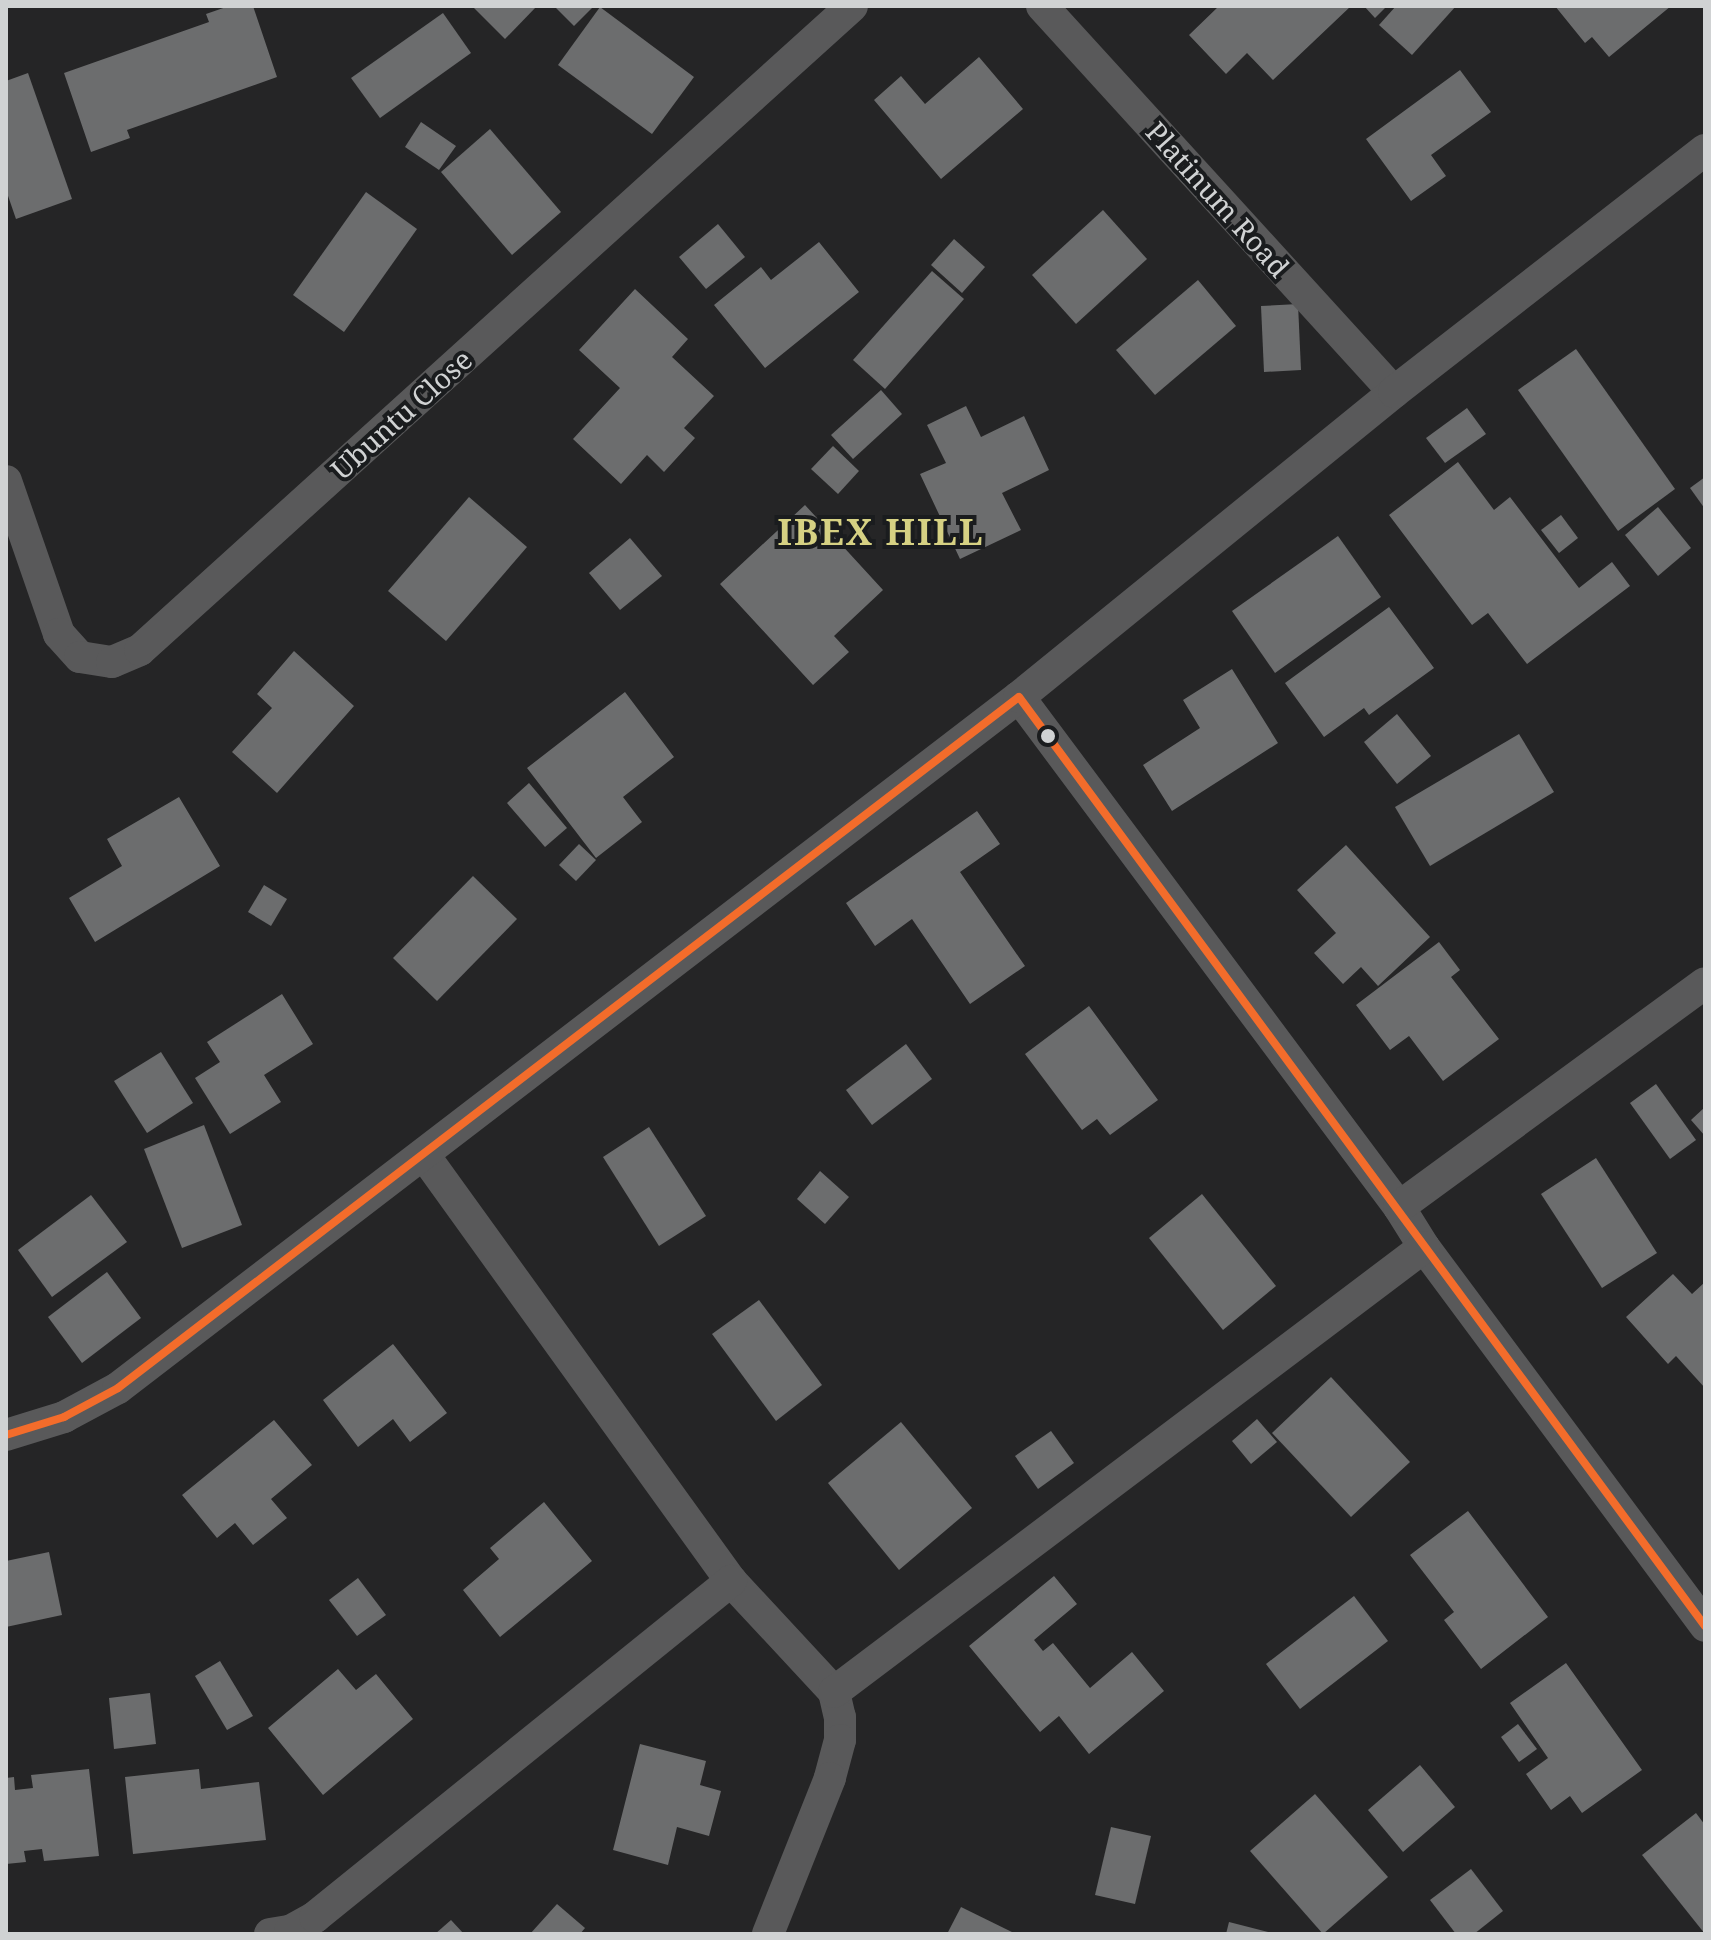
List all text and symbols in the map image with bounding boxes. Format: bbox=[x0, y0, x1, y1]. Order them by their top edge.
street label: Platinum Road bbox=[1140, 114, 1296, 284]
street label: Ubuntu Close bbox=[324, 342, 478, 486]
district label: IBEX HILL bbox=[778, 510, 984, 554]
unlabelled marker bbox=[1040, 728, 1056, 744]

